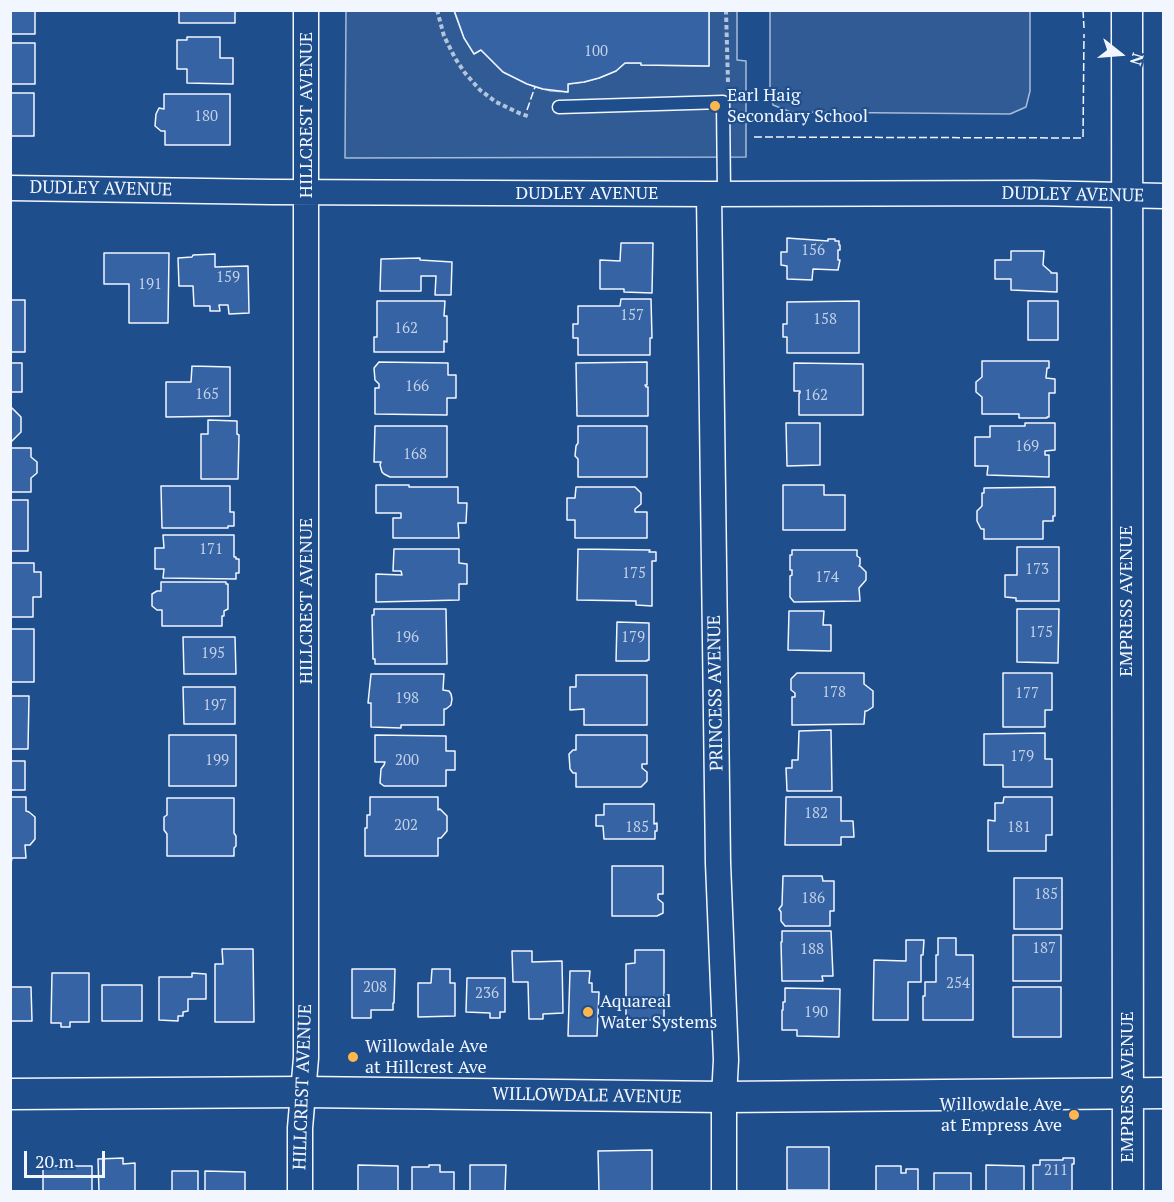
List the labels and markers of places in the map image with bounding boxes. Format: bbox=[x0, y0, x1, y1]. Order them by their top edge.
place label: Earl Haig Secondary School bbox=[727, 85, 868, 128]
marker: Earl Haig Secondary School bbox=[708, 99, 722, 113]
place label: Aquareal Water Systems bbox=[600, 991, 717, 1034]
marker: Aquareal Water Systems bbox=[581, 1005, 595, 1019]
place label: Willowdale Ave at Hillcrest Ave bbox=[365, 1036, 488, 1078]
marker: Willowdale Ave at Hillcrest Ave bbox=[346, 1050, 360, 1064]
place label: Willowdale Ave at Empress Ave bbox=[939, 1094, 1062, 1136]
marker: Willowdale Ave at Empress Ave bbox=[1067, 1108, 1081, 1122]

